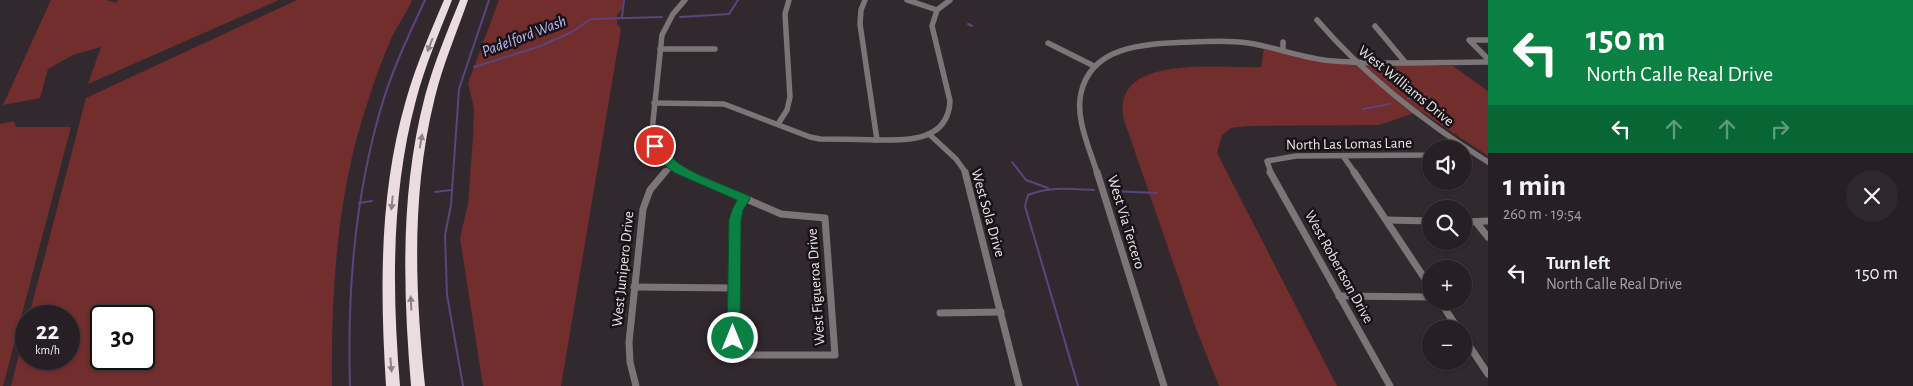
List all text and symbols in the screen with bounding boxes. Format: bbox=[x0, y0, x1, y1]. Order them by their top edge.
water label: Padelford Wash bbox=[480, 13, 568, 59]
icon: left bbox=[1503, 20, 1568, 85]
text: 150 m bbox=[1586, 22, 1666, 57]
one-way arrow bbox=[425, 38, 433, 52]
street label: West Williams Drive bbox=[1355, 43, 1457, 129]
text: North Calle Real Drive bbox=[1586, 63, 1773, 85]
icon: left bbox=[1607, 115, 1635, 143]
icon: ahead bbox=[1660, 115, 1688, 143]
icon: ahead bbox=[1713, 115, 1741, 143]
icon: right bbox=[1766, 115, 1794, 143]
pin bbox=[634, 125, 676, 167]
icon: arrive bbox=[641, 132, 669, 160]
one-way arrow bbox=[417, 133, 425, 148]
street label: North Las Lomas Lane bbox=[1286, 135, 1412, 153]
map controls bbox=[1422, 140, 1472, 370]
button: sound bbox=[1422, 140, 1472, 190]
street label: West Sola Drive bbox=[968, 167, 1008, 259]
button: close bbox=[1846, 170, 1898, 222]
text: 1 min bbox=[1503, 171, 1566, 201]
street label: West Via Tercero bbox=[1105, 173, 1147, 271]
one-way arrow bbox=[388, 195, 396, 211]
button: search bbox=[1422, 200, 1472, 250]
text: 260 m · 19:54 bbox=[1503, 206, 1582, 222]
street label: West Robertson Drive bbox=[1302, 208, 1376, 326]
street label: West Junipero Drive bbox=[609, 210, 637, 328]
street label: West Figueroa Drive bbox=[804, 228, 828, 346]
text: Turn left bbox=[1546, 254, 1610, 273]
icon: left bbox=[1503, 259, 1531, 287]
button: + bbox=[1422, 260, 1472, 310]
text: 150 m bbox=[1855, 264, 1898, 283]
text: North Calle Real Drive bbox=[1546, 276, 1682, 292]
one-way arrow bbox=[407, 294, 415, 310]
speed limit sign: 30 bbox=[90, 305, 155, 370]
position arrow bbox=[706, 311, 758, 363]
text: 22 bbox=[36, 319, 59, 344]
button: − bbox=[1422, 320, 1472, 370]
text: km/h bbox=[35, 344, 60, 356]
one-way arrow bbox=[388, 357, 396, 373]

